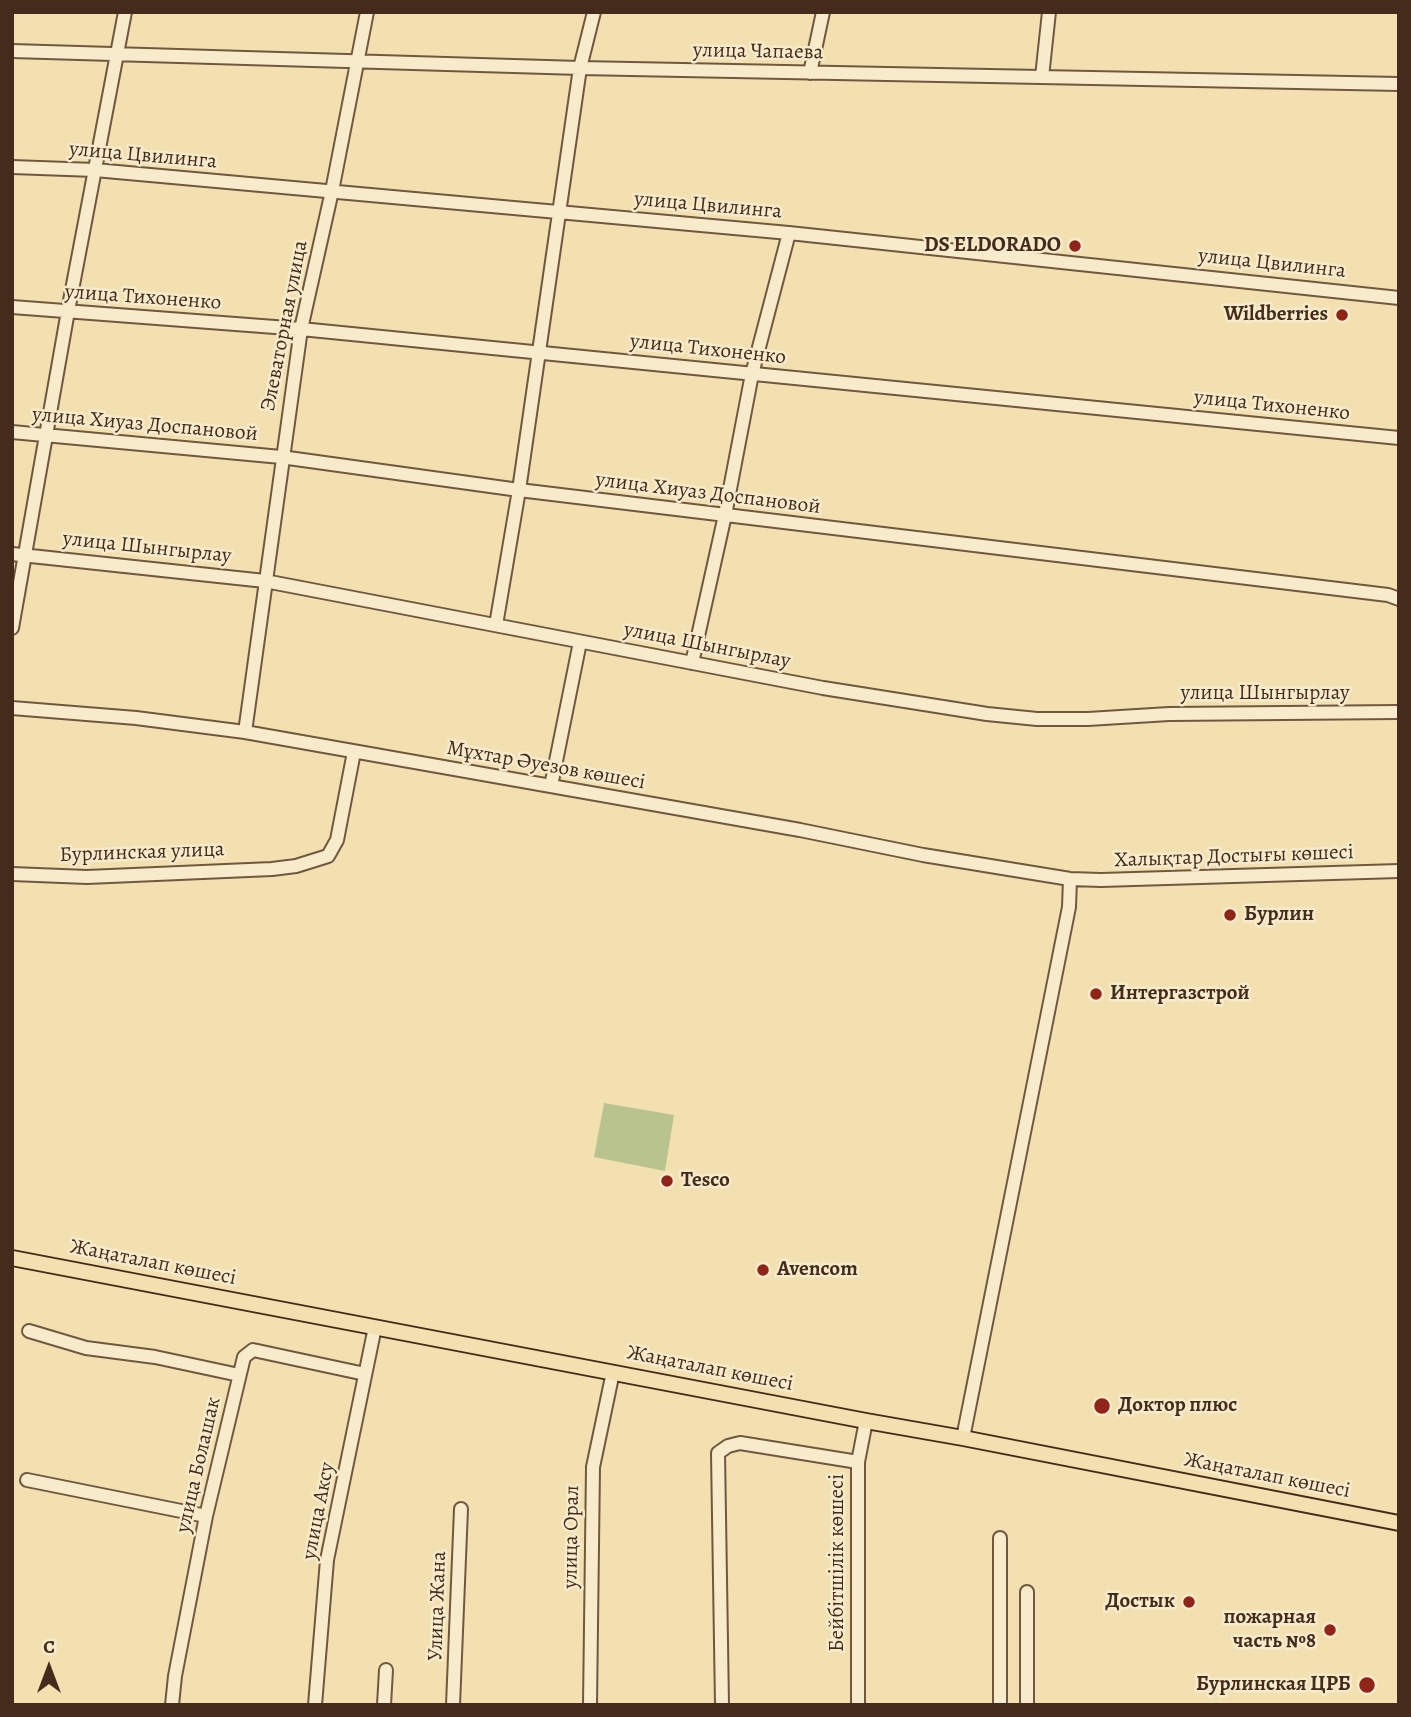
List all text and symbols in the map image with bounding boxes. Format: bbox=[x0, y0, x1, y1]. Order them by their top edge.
street label: улица Чапаева bbox=[693, 38, 823, 66]
street label: улица Цвилинга bbox=[68, 137, 218, 175]
street label: улица Цвилинга bbox=[633, 187, 783, 225]
place label: DS ELDORADO bbox=[924, 233, 1061, 259]
street label: Элеваторная улица bbox=[256, 238, 314, 414]
marker: DS ELDORADO bbox=[1067, 238, 1083, 254]
street label: улица Цвилинга bbox=[1197, 244, 1347, 284]
street label: улица Тихоненко bbox=[64, 280, 222, 316]
place label: Wildberries bbox=[1224, 302, 1328, 328]
marker: Wildberries bbox=[1334, 307, 1350, 323]
street label: улица Тихоненко bbox=[629, 329, 787, 371]
street label: улица Тихоненко bbox=[1193, 385, 1351, 427]
street label: улица Хиуаз Доспановой bbox=[31, 403, 259, 447]
street label: улица Хиуаз Доспановой bbox=[594, 468, 822, 520]
street label: улица Шынгырлау bbox=[62, 527, 232, 569]
street label: улица Шынгырлау bbox=[622, 617, 792, 675]
street label: улица Шынгырлау bbox=[1180, 681, 1350, 707]
street label: Мұхтар Әуезов көшесі bbox=[445, 736, 647, 796]
street label: Бурлинская улица bbox=[59, 838, 225, 868]
street label: Халықтар Достығы көшесі bbox=[1114, 840, 1354, 874]
place label: Бурлин bbox=[1244, 902, 1314, 928]
marker: Бурлин bbox=[1222, 907, 1238, 923]
place label: Интергазстрой bbox=[1110, 981, 1250, 1007]
marker: Интергазстрой bbox=[1088, 986, 1104, 1002]
place label: Tesco bbox=[681, 1168, 730, 1194]
marker: Tesco bbox=[659, 1173, 675, 1189]
street label: Жаңаталап көшесі bbox=[68, 1235, 238, 1291]
place label: Avencom bbox=[777, 1257, 858, 1283]
marker: Avencom bbox=[755, 1262, 771, 1278]
street label: Жаңаталап көшесі bbox=[625, 1341, 795, 1397]
place label: Доктор плюс bbox=[1118, 1393, 1237, 1419]
street label: улица Болашак bbox=[171, 1395, 227, 1535]
marker: Доктор плюс bbox=[1092, 1396, 1112, 1416]
street label: Жаңаталап көшесі bbox=[1182, 1448, 1352, 1504]
street label: улица Аксу bbox=[297, 1460, 341, 1562]
street label: Бейбітшілік көшесі bbox=[825, 1474, 851, 1652]
street label: улица Орал bbox=[558, 1485, 586, 1589]
street label: Улица Жана bbox=[423, 1551, 453, 1661]
place label: Достык bbox=[1105, 1589, 1175, 1615]
marker: Достык bbox=[1181, 1594, 1197, 1610]
place label: пожарная часть №8 bbox=[1224, 1605, 1316, 1655]
marker: пожарная часть №8 bbox=[1322, 1622, 1338, 1638]
north arrow bbox=[14, 1633, 84, 1703]
text: С bbox=[43, 1634, 55, 1660]
place label: Бурлинская ЦРБ bbox=[1196, 1672, 1351, 1698]
marker: Бурлинская ЦРБ bbox=[1357, 1675, 1377, 1695]

